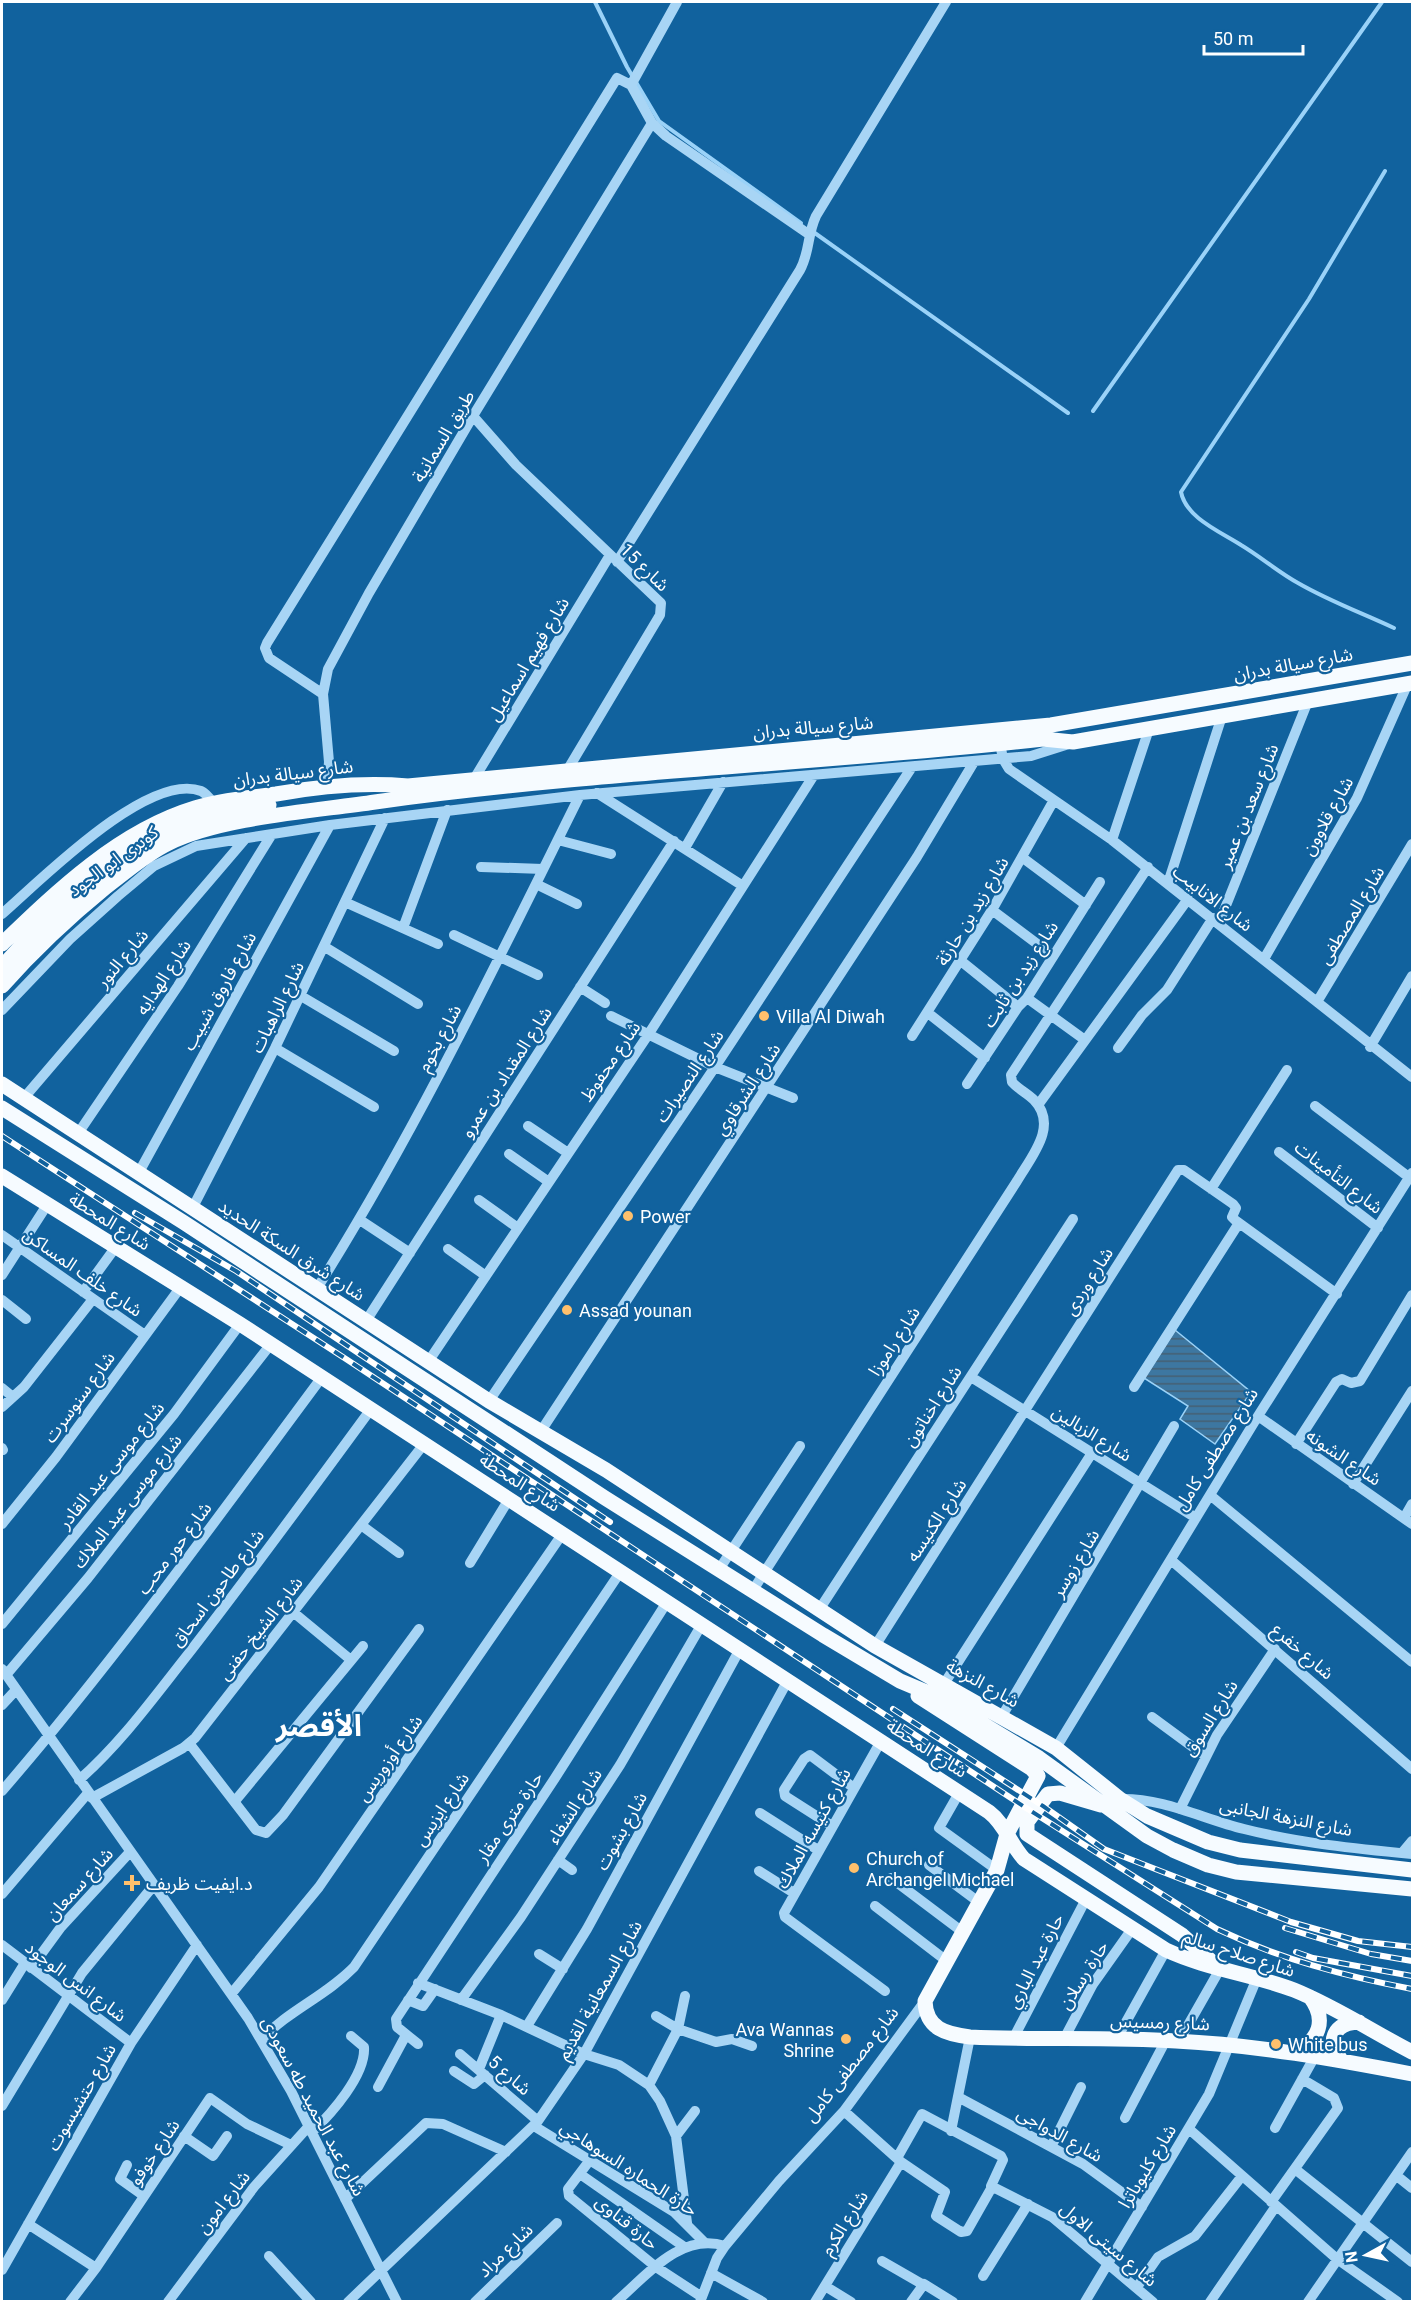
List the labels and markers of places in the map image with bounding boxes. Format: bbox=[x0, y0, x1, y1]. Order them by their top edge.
place label: Villa Al Diwah bbox=[776, 1006, 885, 1027]
marker: Villa Al Diwah bbox=[757, 1009, 771, 1023]
place label: Power bbox=[640, 1206, 691, 1227]
marker: Power bbox=[621, 1209, 635, 1223]
place label: Assad younan bbox=[579, 1300, 692, 1321]
marker: Assad younan bbox=[560, 1303, 574, 1317]
place label: Church of Archangel Michael bbox=[866, 1848, 1014, 1890]
marker: Church of Archangel Michael bbox=[847, 1861, 861, 1875]
place label: د.ايفيت ظريف bbox=[146, 1873, 253, 1895]
marker: د.ايفيت ظريف bbox=[123, 1874, 141, 1892]
place label: Ava Wannas Shrine bbox=[735, 2019, 834, 2061]
marker: Ava Wannas Shrine bbox=[839, 2032, 853, 2046]
place label: White bus bbox=[1288, 2034, 1367, 2055]
marker: White bus bbox=[1269, 2037, 1283, 2051]

